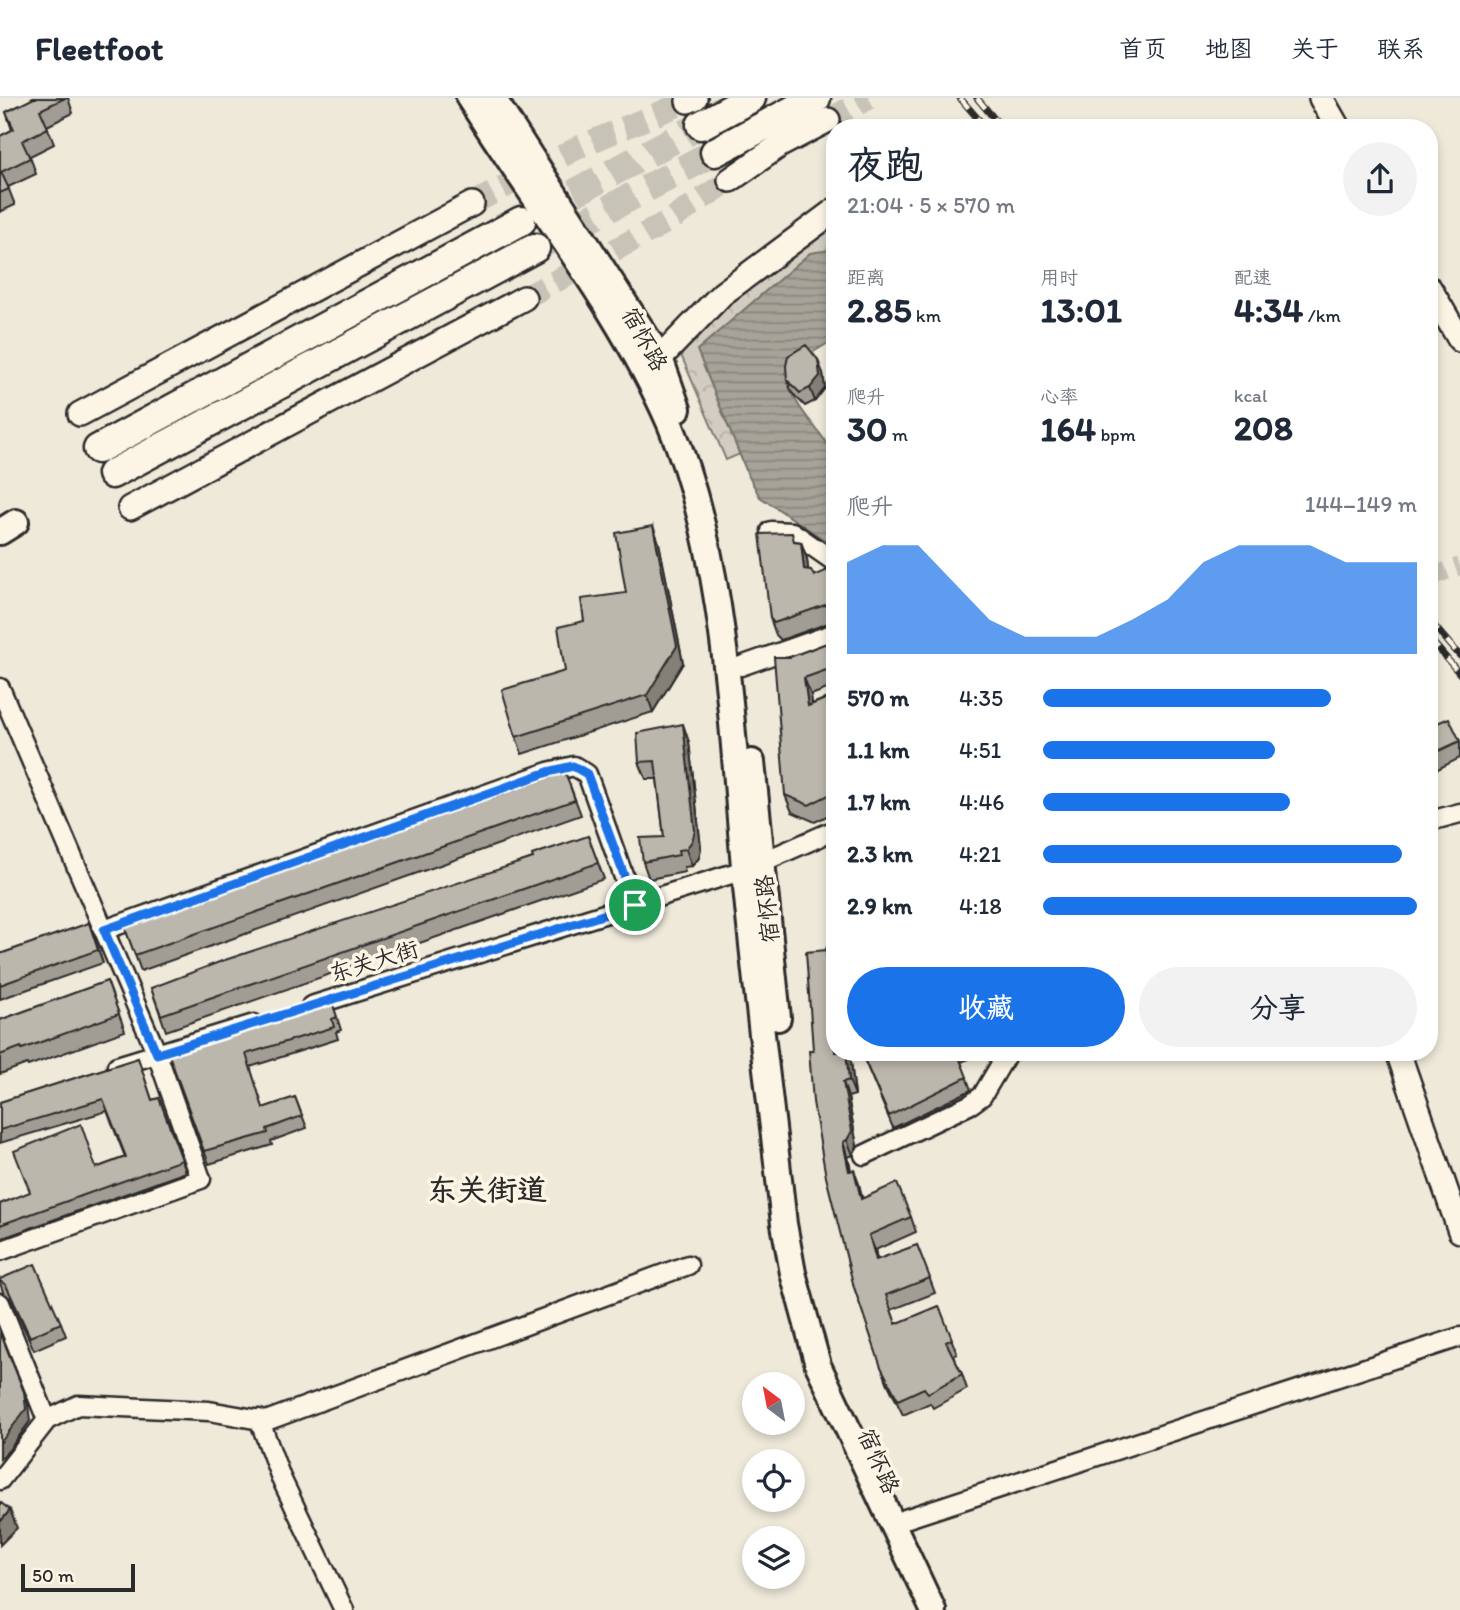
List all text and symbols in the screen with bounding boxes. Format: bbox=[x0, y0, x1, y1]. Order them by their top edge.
text: Fleetfoot bbox=[35, 29, 163, 68]
text: 首页 bbox=[1119, 34, 1167, 63]
text: 地图 bbox=[1205, 34, 1253, 63]
text: 关于 bbox=[1291, 34, 1339, 63]
text: 联系 bbox=[1377, 34, 1425, 63]
text: 夜跑 bbox=[847, 142, 923, 188]
button: share bbox=[1343, 142, 1417, 216]
text: 21:04 · 5 × 570 m bbox=[847, 191, 1015, 219]
text: 距离 bbox=[847, 266, 885, 289]
text: 用时 bbox=[1040, 266, 1078, 289]
text: 配速 bbox=[1234, 266, 1272, 289]
text: 2.85 bbox=[847, 289, 912, 331]
text: 13:01 bbox=[1040, 289, 1122, 331]
text: 4:34 bbox=[1234, 289, 1303, 331]
street label: 宿怀路 bbox=[616, 302, 674, 376]
text: km bbox=[912, 304, 941, 327]
text: /km bbox=[1303, 304, 1341, 327]
text: kcal bbox=[1234, 384, 1267, 407]
text: 爬升 bbox=[847, 385, 885, 408]
text: 心率 bbox=[1040, 385, 1078, 408]
text: 208 bbox=[1234, 407, 1293, 449]
text: 30 bbox=[847, 408, 888, 450]
text: 164 bbox=[1040, 408, 1096, 450]
text: m bbox=[888, 423, 908, 446]
text: bpm bbox=[1096, 423, 1136, 446]
text: 144–149 m bbox=[1305, 490, 1417, 518]
text: 爬升 bbox=[847, 492, 893, 520]
text: 570 m bbox=[847, 684, 909, 712]
text: 4:35 bbox=[959, 684, 1003, 712]
text: 1.1 km bbox=[847, 736, 910, 764]
text: 4:51 bbox=[959, 736, 1001, 764]
text: 1.7 km bbox=[847, 788, 910, 816]
text: 4:46 bbox=[959, 788, 1004, 816]
text: 2.3 km bbox=[847, 840, 913, 868]
text: 4:21 bbox=[959, 840, 1001, 868]
street label: 宿怀路 bbox=[749, 873, 785, 945]
pin bbox=[605, 875, 665, 935]
icon: arrive bbox=[616, 886, 654, 924]
text: 2.9 km bbox=[847, 892, 912, 920]
text: 4:18 bbox=[959, 892, 1002, 920]
street label: 东关大街 bbox=[326, 934, 422, 988]
button: 收藏 bbox=[847, 967, 1125, 1047]
button: 分享 bbox=[1139, 967, 1417, 1047]
district label: 东关街道 bbox=[427, 1171, 547, 1208]
north arrow bbox=[742, 1372, 805, 1435]
map controls bbox=[742, 1372, 805, 1589]
street label: 宿怀路 bbox=[852, 1424, 906, 1498]
button: locate bbox=[742, 1449, 805, 1512]
button: layers bbox=[742, 1526, 805, 1589]
scale bar bbox=[21, 1561, 135, 1593]
text: 50 m bbox=[32, 1564, 74, 1587]

